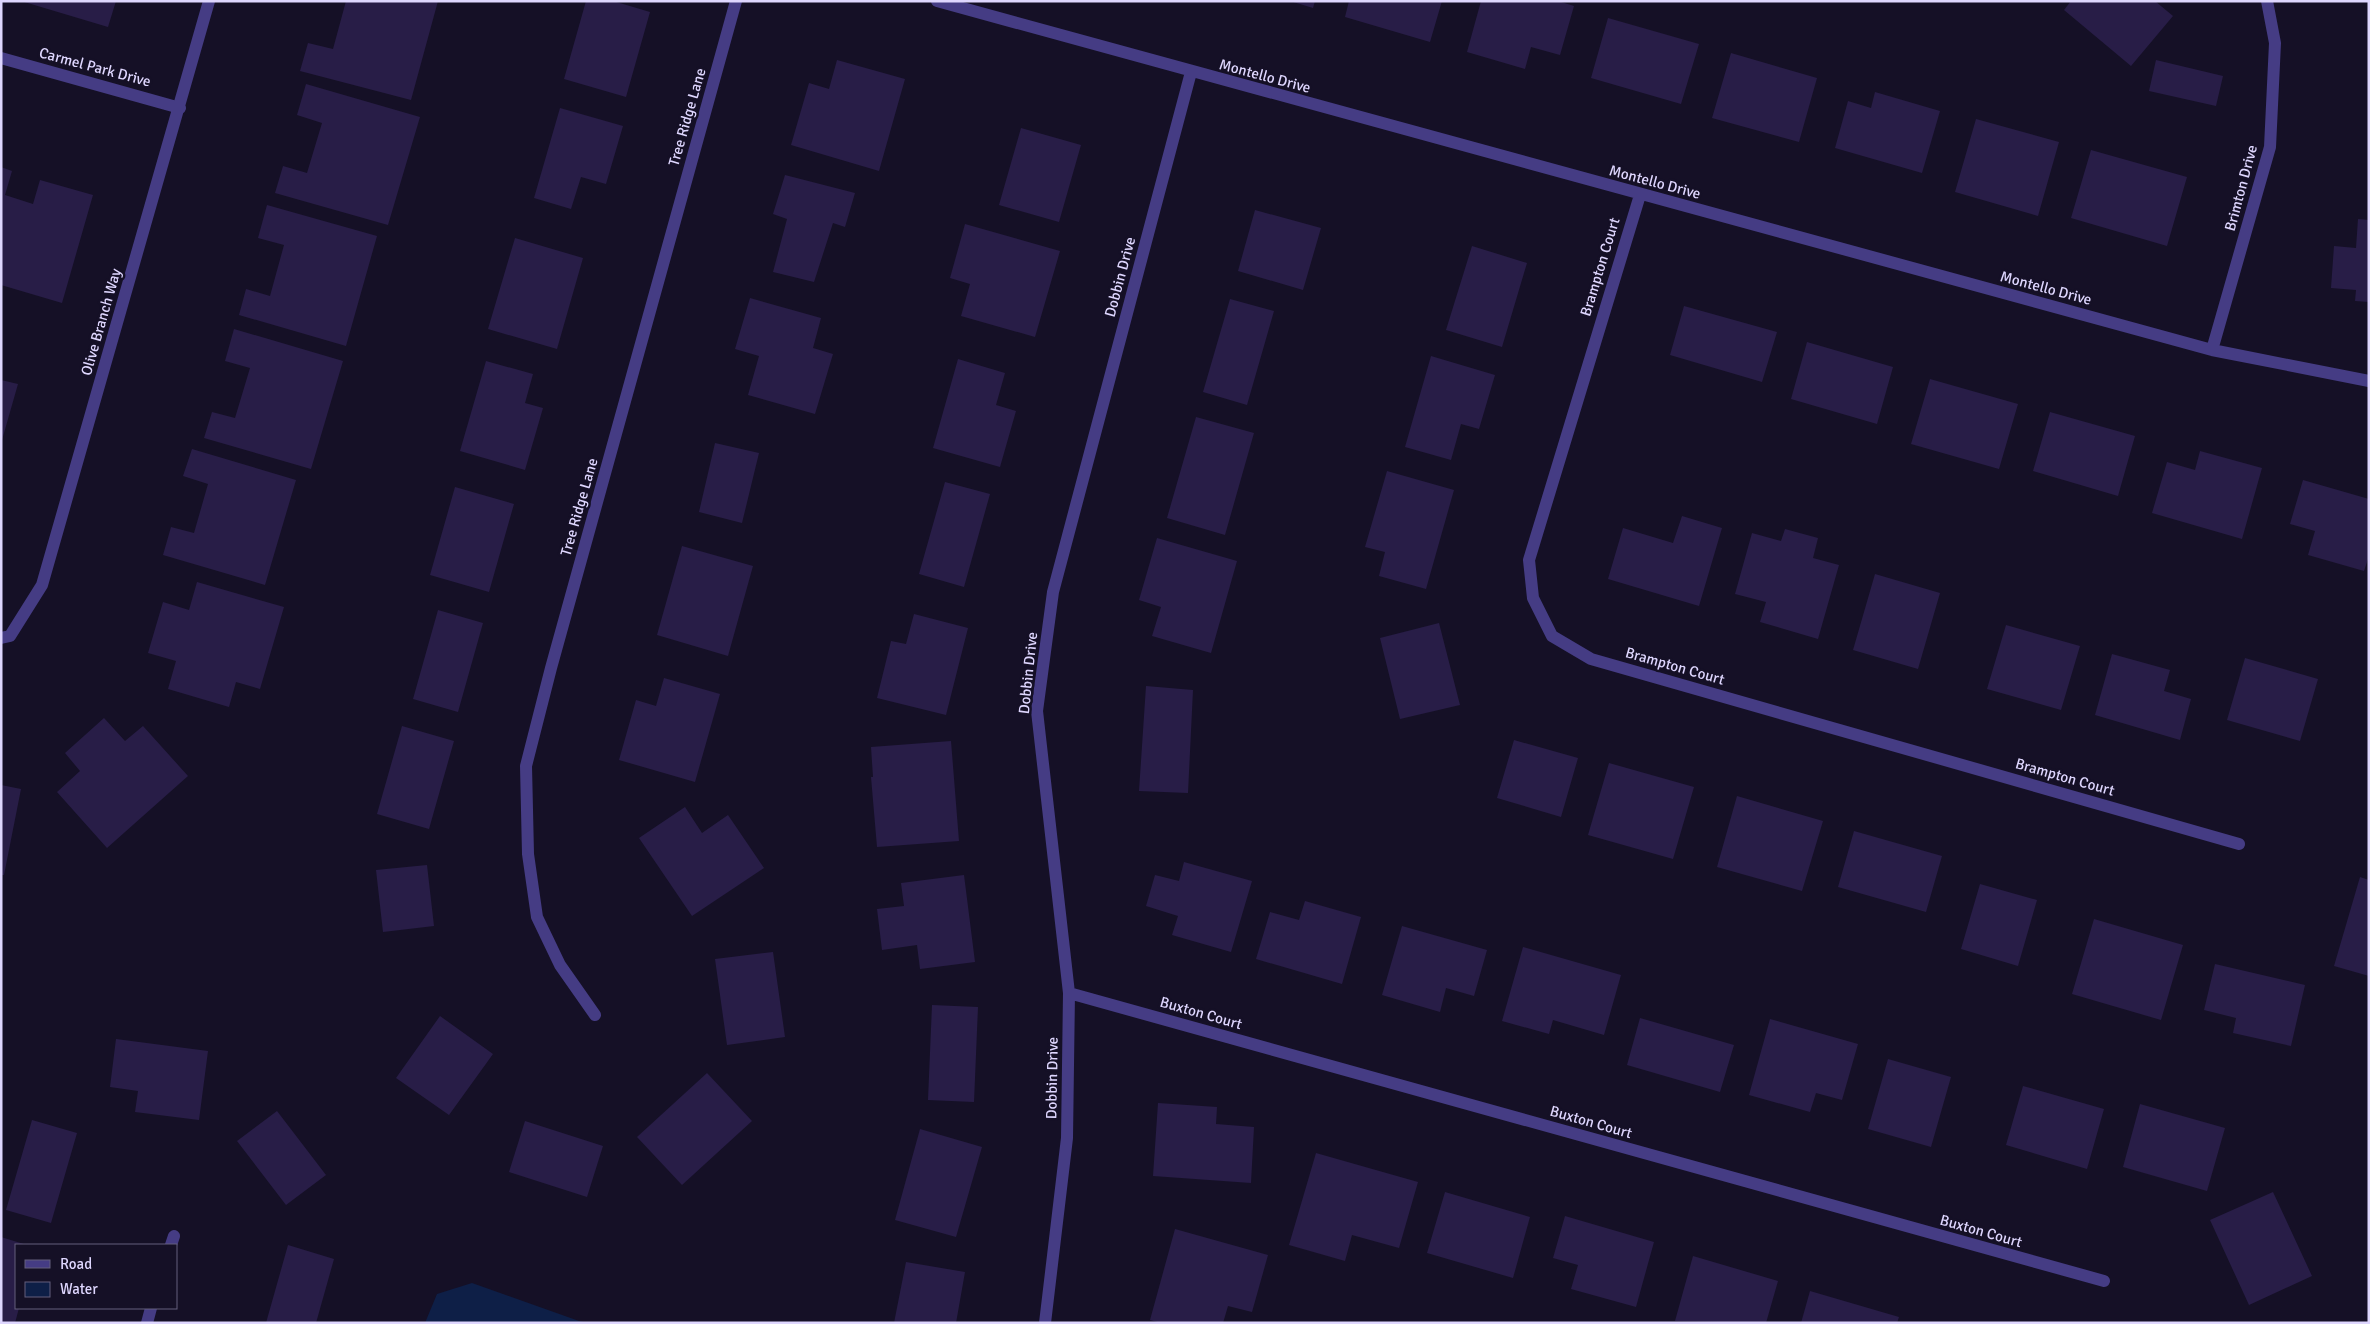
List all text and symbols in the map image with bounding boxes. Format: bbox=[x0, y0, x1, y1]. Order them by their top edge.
street label: Carmel Park Drive bbox=[37, 43, 153, 91]
street label: Montello Drive bbox=[1217, 55, 1313, 97]
street label: Tree Ridge Lane bbox=[664, 66, 710, 168]
street label: Brimton Drive bbox=[2221, 143, 2261, 233]
street label: Montello Drive bbox=[1607, 161, 1703, 203]
street label: Brampton Court bbox=[1576, 215, 1624, 319]
street label: Dobbin Drive bbox=[1101, 235, 1139, 319]
street label: Olive Branch Way bbox=[77, 266, 125, 378]
street label: Montello Drive bbox=[1998, 267, 2094, 309]
street label: Tree Ridge Lane bbox=[556, 456, 602, 558]
street label: Dobbin Drive bbox=[1015, 631, 1041, 715]
street label: Brampton Court bbox=[1623, 643, 1727, 689]
street label: Brampton Court bbox=[2013, 754, 2117, 800]
street label: Buxton Court bbox=[1158, 993, 1244, 1033]
street label: Dobbin Drive bbox=[1042, 1037, 1062, 1119]
street label: Buxton Court bbox=[1548, 1102, 1634, 1142]
street label: Buxton Court bbox=[1938, 1211, 2024, 1251]
legend bbox=[15, 1244, 178, 1309]
text: Road bbox=[60, 1255, 92, 1273]
text: Water bbox=[60, 1280, 98, 1298]

